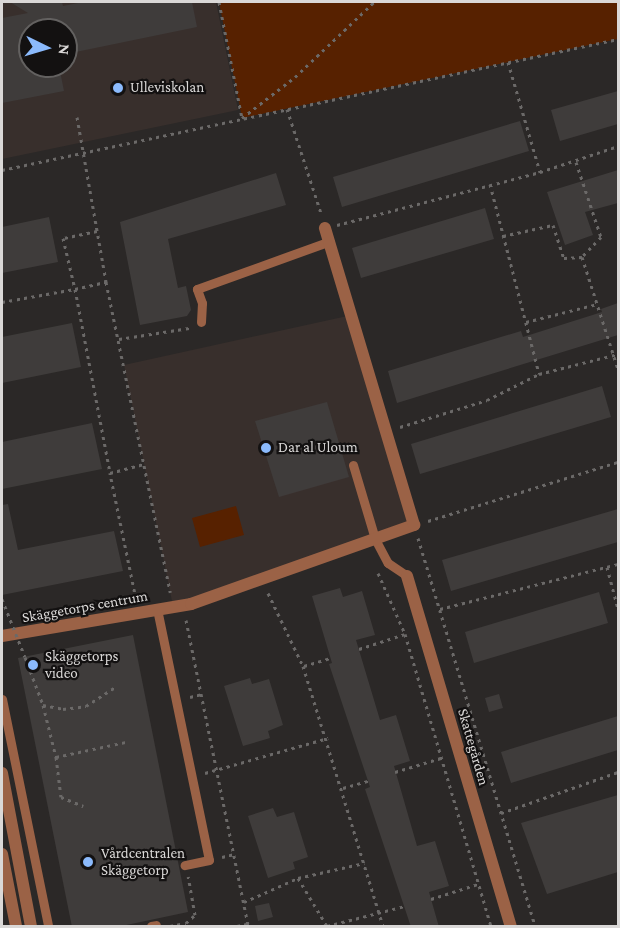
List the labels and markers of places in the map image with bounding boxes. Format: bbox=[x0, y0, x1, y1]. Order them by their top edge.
place label: Ulleviskolan bbox=[130, 79, 204, 97]
marker: Ulleviskolan bbox=[111, 81, 125, 95]
place label: Dar al Uloum bbox=[278, 439, 358, 457]
marker: Dar al Uloum bbox=[259, 441, 273, 455]
place label: Skäggetorps video bbox=[45, 647, 118, 682]
marker: Skäggetorps video bbox=[26, 658, 40, 672]
place label: Vårdcentralen Skäggetorp bbox=[101, 844, 185, 879]
marker: Vårdcentralen Skäggetorp bbox=[79, 853, 97, 871]

